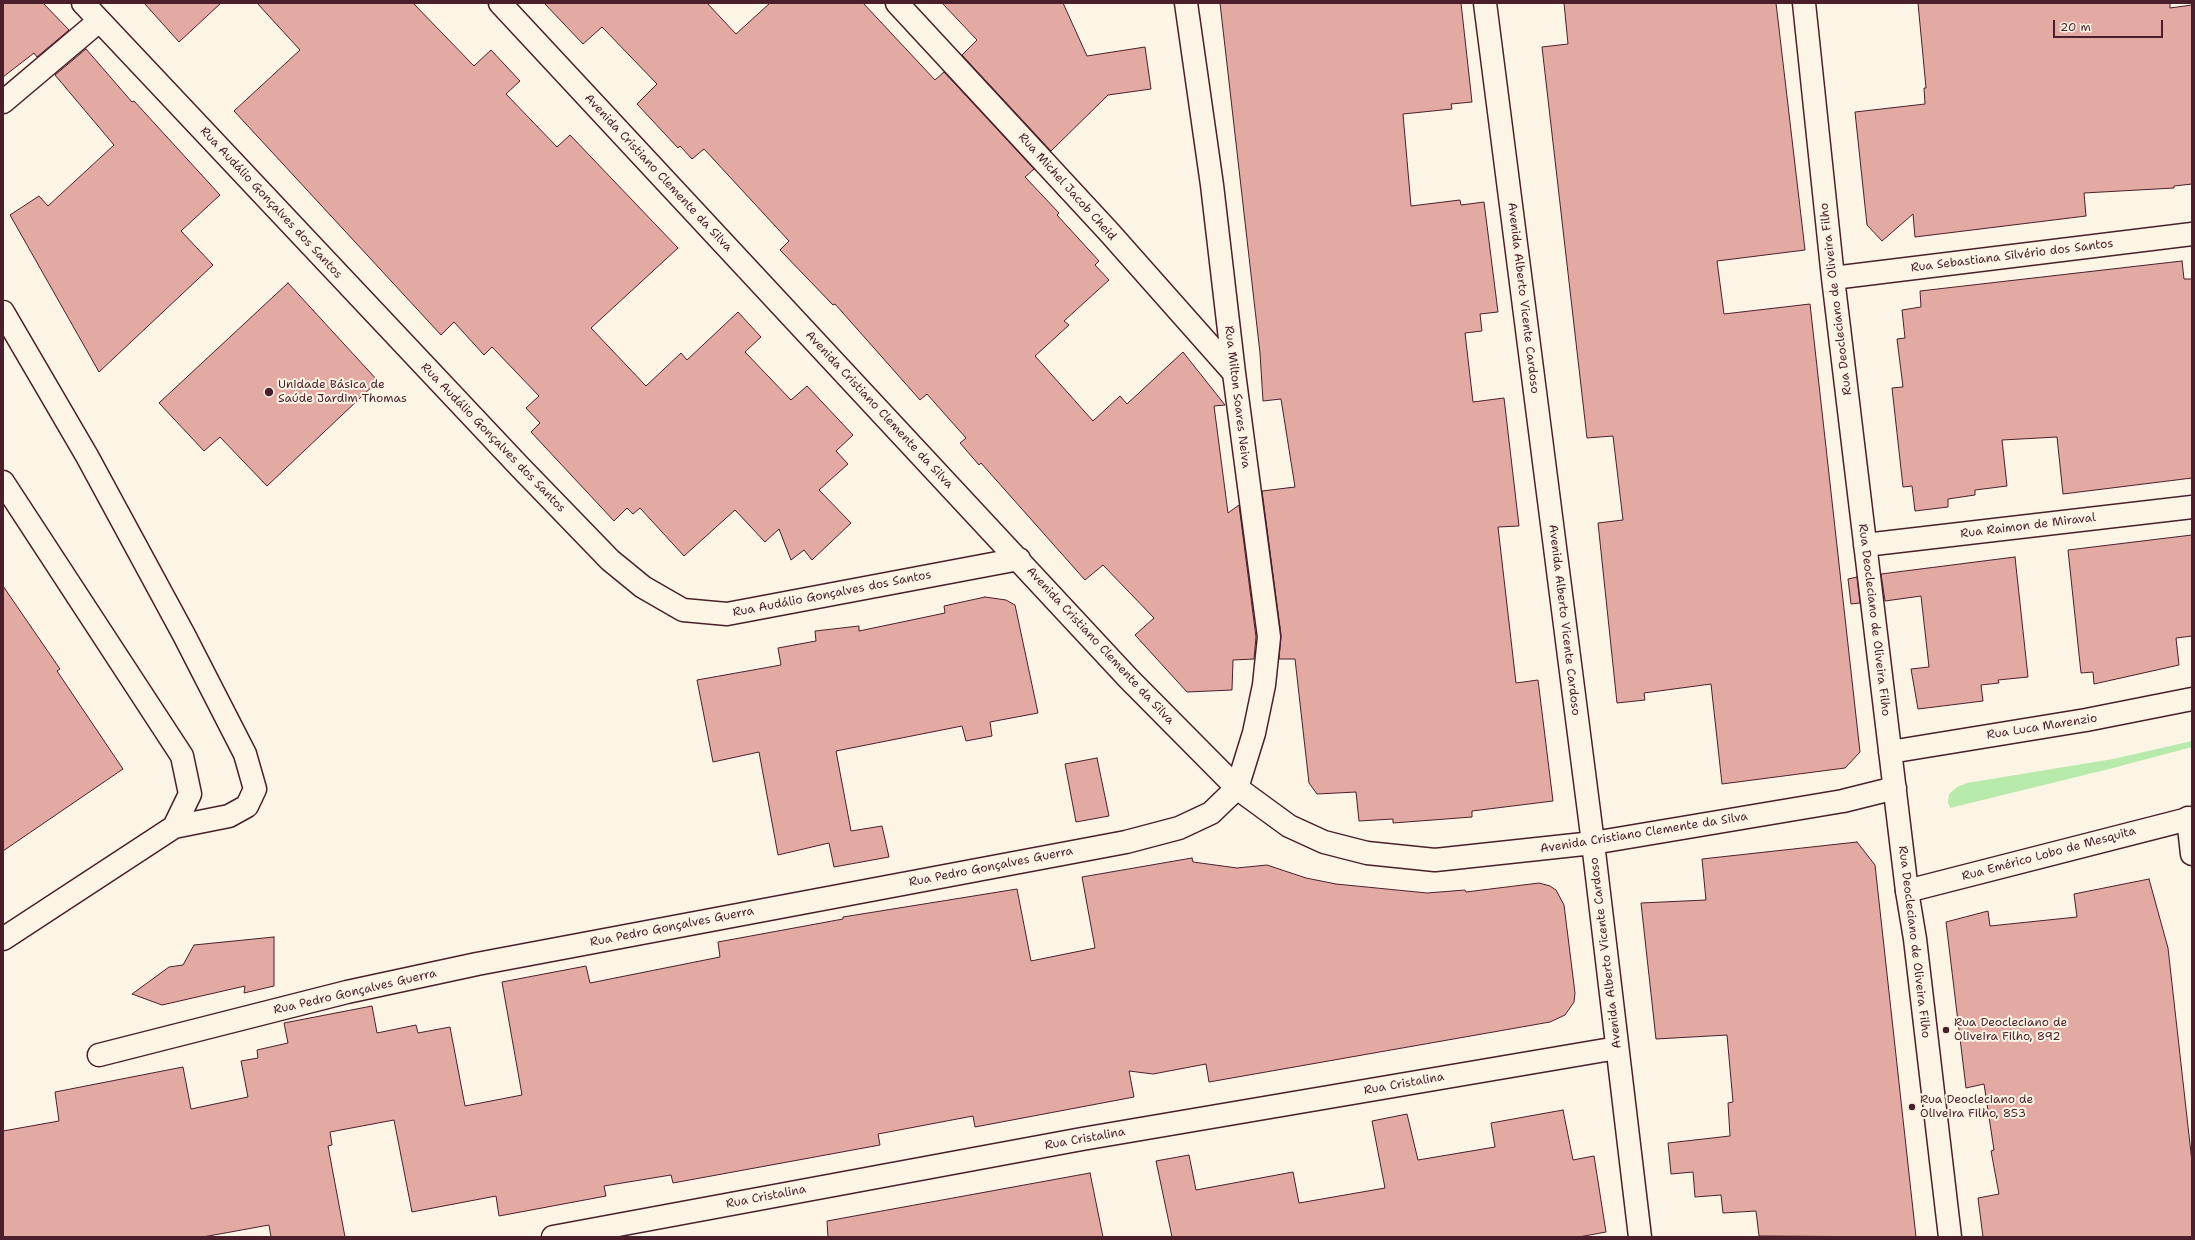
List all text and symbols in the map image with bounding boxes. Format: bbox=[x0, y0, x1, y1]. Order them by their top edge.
scale bar bbox=[2055, 12, 2165, 38]
text: 20 m bbox=[2060, 19, 2091, 35]
street label: Avenida Cristiano Clemente da Silva bbox=[581, 91, 735, 255]
street label: Rua Audálio Gonçalves dos Santos bbox=[197, 124, 345, 282]
street label: Rua Michel Jacob Cheid bbox=[1015, 130, 1119, 244]
street label: Avenida Alberto Vicente Cardoso bbox=[1504, 202, 1542, 394]
street label: Rua Deocleciano de Oliveira Filho bbox=[1817, 202, 1855, 396]
street label: Rua Sebastiana Silvério dos Santos bbox=[1910, 236, 2114, 276]
street label: Rua Milton Soares Neiva bbox=[1221, 325, 1253, 469]
street label: Avenida Cristiano Clemente da Silva bbox=[802, 328, 956, 492]
street label: Rua Audálio Gonçalves dos Santos bbox=[418, 360, 568, 516]
place label: Unidade Básica de Saúde Jardim Thomas bbox=[278, 378, 407, 406]
marker: Unidade Básica de Saúde Jardim Thomas bbox=[263, 386, 275, 398]
street label: Rua Raimon de Miraval bbox=[1960, 511, 2096, 541]
street label: Rua Deocleciano de Oliveira Filho bbox=[1855, 523, 1893, 717]
street label: Avenida Alberto Vicente Cardoso bbox=[1545, 524, 1583, 716]
street label: Avenida Cristiano Clemente da Silva bbox=[1023, 564, 1177, 728]
street label: Rua Audálio Gonçalves dos Santos bbox=[732, 568, 932, 620]
street label: Rua Luca Marenzio bbox=[1986, 711, 2098, 743]
street label: Avenida Cristiano Clemente da Silva bbox=[1539, 809, 1749, 857]
street label: Rua Emérico Lobo de Mesquita bbox=[1960, 824, 2138, 884]
street label: Rua Pedro Gonçalves Guerra bbox=[908, 844, 1074, 890]
street label: Rua Deocleciano de Oliveira Filho bbox=[1895, 845, 1933, 1039]
street label: Avenida Alberto Vicente Cardoso bbox=[1587, 857, 1625, 1049]
street label: Rua Pedro Gonçalves Guerra bbox=[589, 904, 755, 950]
street label: Rua Pedro Gonçalves Guerra bbox=[272, 966, 438, 1018]
place label: Rua Deocleciano de Oliveira Filho, 892 bbox=[1954, 1016, 2067, 1044]
marker: Rua Deocleciano de Oliveira Filho, 892 bbox=[1941, 1025, 1951, 1035]
street label: Rua Cristalina bbox=[1363, 1070, 1445, 1098]
place label: Rua Deocleciano de Oliveira Filho, 853 bbox=[1920, 1093, 2033, 1121]
marker: Rua Deocleciano de Oliveira Filho, 853 bbox=[1907, 1102, 1917, 1112]
street label: Rua Cristalina bbox=[1044, 1125, 1126, 1153]
street label: Rua Cristalina bbox=[725, 1182, 807, 1212]

